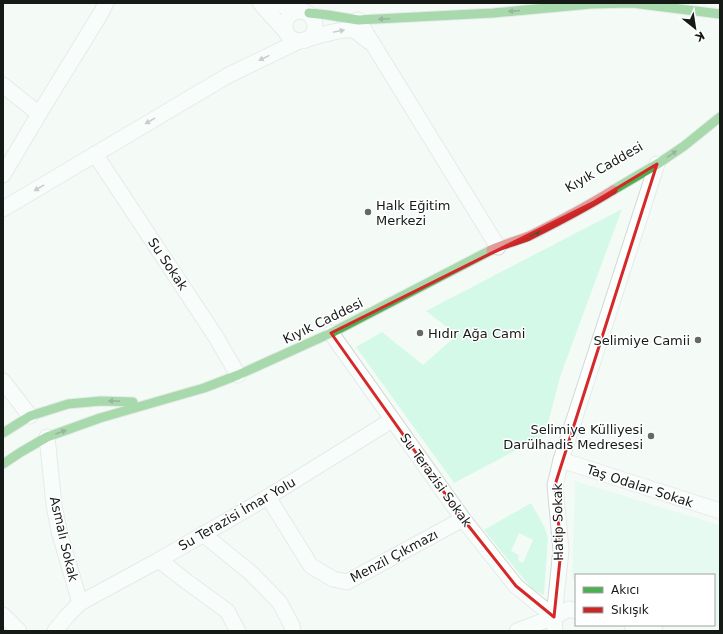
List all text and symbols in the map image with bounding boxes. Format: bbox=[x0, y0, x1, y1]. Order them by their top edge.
one-way arrow bbox=[508, 8, 520, 14]
north arrow bbox=[675, 8, 715, 48]
one-way arrow bbox=[378, 15, 390, 22]
one-way arrow bbox=[333, 28, 345, 34]
text: K bbox=[692, 28, 707, 44]
one-way arrow bbox=[258, 55, 270, 61]
one-way arrow bbox=[145, 118, 156, 125]
street label: Kıyık Caddesi bbox=[563, 139, 645, 195]
one-way arrow bbox=[666, 150, 677, 158]
one-way arrow bbox=[33, 184, 45, 191]
place label: Halk Eğitim Merkezi bbox=[376, 198, 450, 228]
marker: Halk Eğitim Merkezi bbox=[363, 207, 373, 217]
one-way arrow bbox=[529, 229, 540, 236]
street label: Su Sokak bbox=[145, 235, 191, 293]
street label: Kıyık Caddesi bbox=[281, 295, 365, 347]
place label: Hıdır Ağa Cami bbox=[428, 326, 525, 341]
marker: Hıdır Ağa Cami bbox=[415, 328, 425, 338]
place label: Selimiye Camii bbox=[593, 333, 690, 348]
marker: Selimiye Camii bbox=[693, 335, 703, 345]
one-way arrow bbox=[107, 398, 120, 404]
place label: Selimiye Külliyesi Darülhadis Medresesi bbox=[503, 422, 643, 452]
one-way arrow bbox=[56, 428, 68, 434]
street label: Su Terazisi Sokak bbox=[397, 430, 475, 530]
marker: Selimiye Külliyesi Darülhadis Medresesi bbox=[646, 431, 656, 441]
street label: Taş Odalar Sokak bbox=[584, 461, 696, 510]
street label: Su Terazisi İmar Yolu bbox=[176, 474, 298, 554]
street label: Hatip Sokak bbox=[550, 482, 566, 561]
street label: Asmalı Sokak bbox=[47, 495, 81, 583]
street label: Menzil Çıkmazı bbox=[348, 527, 440, 585]
legend bbox=[575, 574, 715, 626]
text: Akıcı bbox=[611, 583, 639, 597]
text: Sıkışık bbox=[611, 603, 649, 617]

